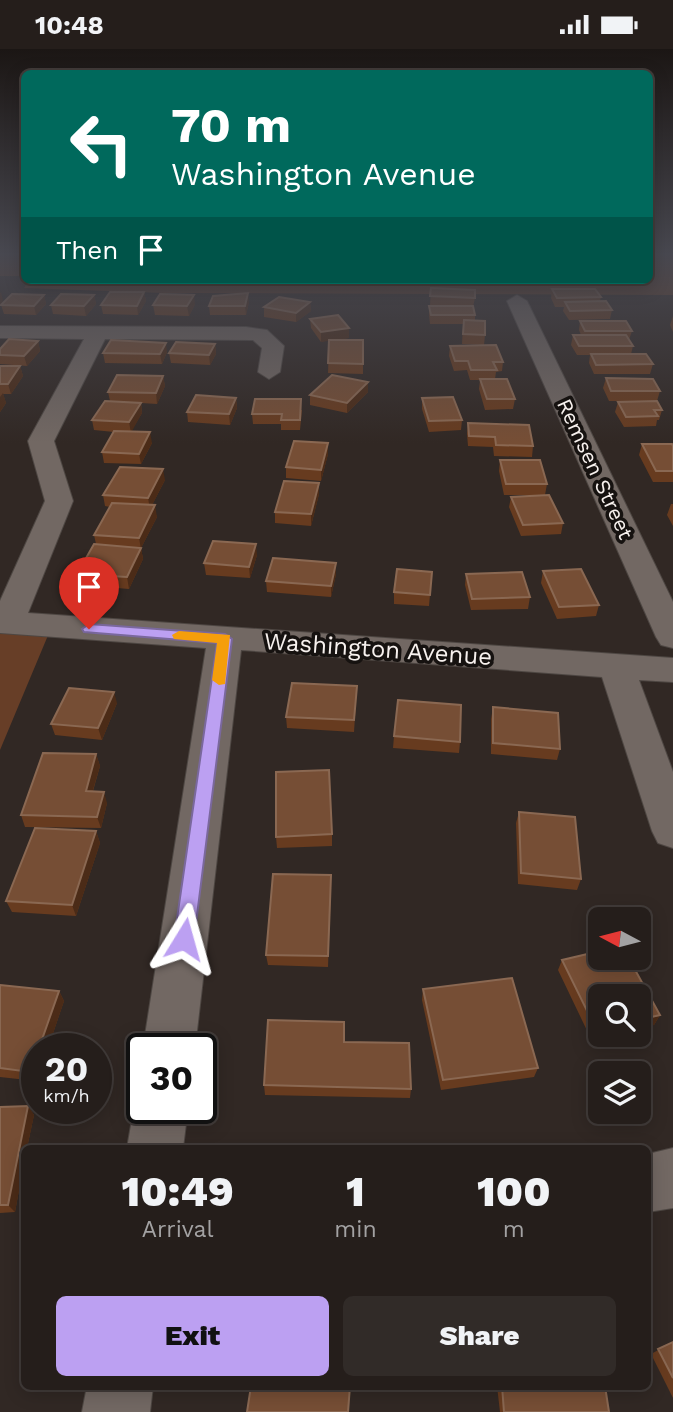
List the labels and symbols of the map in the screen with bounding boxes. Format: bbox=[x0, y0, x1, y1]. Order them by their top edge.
street label: Remsen Street bbox=[552, 394, 639, 543]
pin bbox=[59, 557, 119, 629]
street label: Washington Avenue bbox=[263, 627, 493, 671]
position arrow bbox=[147, 902, 221, 976]
north arrow bbox=[588, 907, 651, 969]
speed limit sign: 30 bbox=[126, 1033, 217, 1124]

